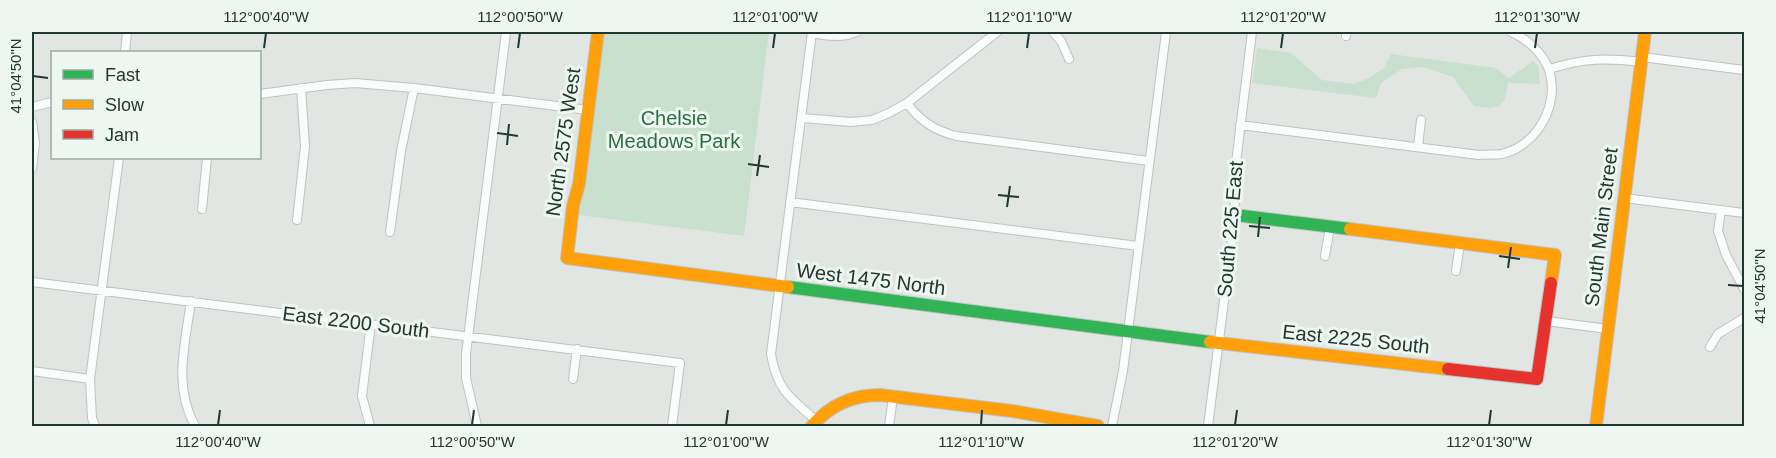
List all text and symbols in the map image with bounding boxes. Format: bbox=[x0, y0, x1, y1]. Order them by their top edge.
text: 112°00'40"W bbox=[223, 8, 310, 25]
text: 112°00'50"W bbox=[477, 8, 564, 25]
text: 112°01'00"W bbox=[732, 8, 819, 25]
text: 112°01'10"W bbox=[986, 8, 1073, 25]
text: 112°01'20"W bbox=[1240, 8, 1327, 25]
text: 112°01'30"W bbox=[1494, 8, 1581, 25]
text: 41°04'50"N bbox=[7, 38, 24, 114]
legend bbox=[51, 51, 261, 159]
text: Fast bbox=[105, 65, 140, 85]
street label: North 2575 West bbox=[542, 66, 584, 218]
text: Slow bbox=[105, 95, 145, 115]
park label: Chelsie Meadows Park bbox=[608, 107, 741, 152]
text: Jam bbox=[105, 125, 139, 145]
street label: South Main Street bbox=[1580, 146, 1622, 308]
street label: South 225 East bbox=[1213, 159, 1247, 298]
text: 41°04'50"N bbox=[1751, 248, 1768, 324]
street label: West 1475 North bbox=[795, 259, 947, 299]
street label: East 2200 South bbox=[281, 302, 431, 342]
street label: East 2225 South bbox=[1281, 320, 1431, 358]
text: 112°00'40"W bbox=[175, 433, 262, 450]
text: 112°00'50"W bbox=[429, 433, 516, 450]
text: 112°01'00"W bbox=[683, 433, 770, 450]
text: 112°01'10"W bbox=[938, 433, 1025, 450]
text: 112°01'20"W bbox=[1192, 433, 1279, 450]
text: 112°01'30"W bbox=[1446, 433, 1533, 450]

